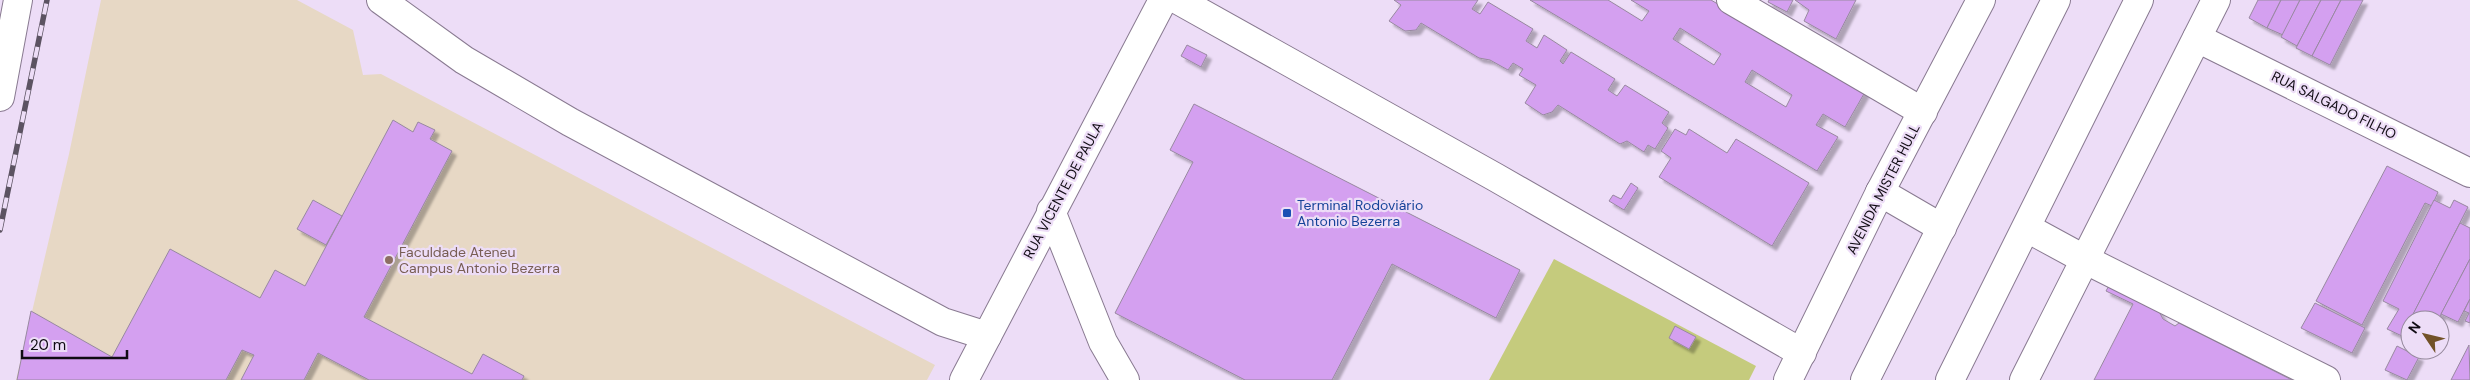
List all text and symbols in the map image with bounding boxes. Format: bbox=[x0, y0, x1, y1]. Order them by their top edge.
street label: RUA SALGADO FILHO bbox=[2269, 67, 2399, 143]
street label: RUA VICENTE DE PAULA bbox=[1019, 118, 1107, 262]
street label: AVENIDA MISTER HULL bbox=[1842, 121, 1924, 257]
place label: Terminal Rodoviário Antonio Bezerra bbox=[1297, 196, 1423, 230]
marker: Terminal Rodoviário Antonio Bezerra bbox=[1281, 207, 1293, 219]
place label: Faculdade Ateneu Campus Antonio Bezerra bbox=[399, 243, 560, 277]
marker: Faculdade Ateneu Campus Antonio Bezerra bbox=[383, 254, 395, 266]
north arrow bbox=[2400, 310, 2450, 360]
text: N bbox=[2404, 318, 2425, 337]
scale bar bbox=[22, 328, 128, 360]
text: 20 m bbox=[30, 335, 66, 355]

